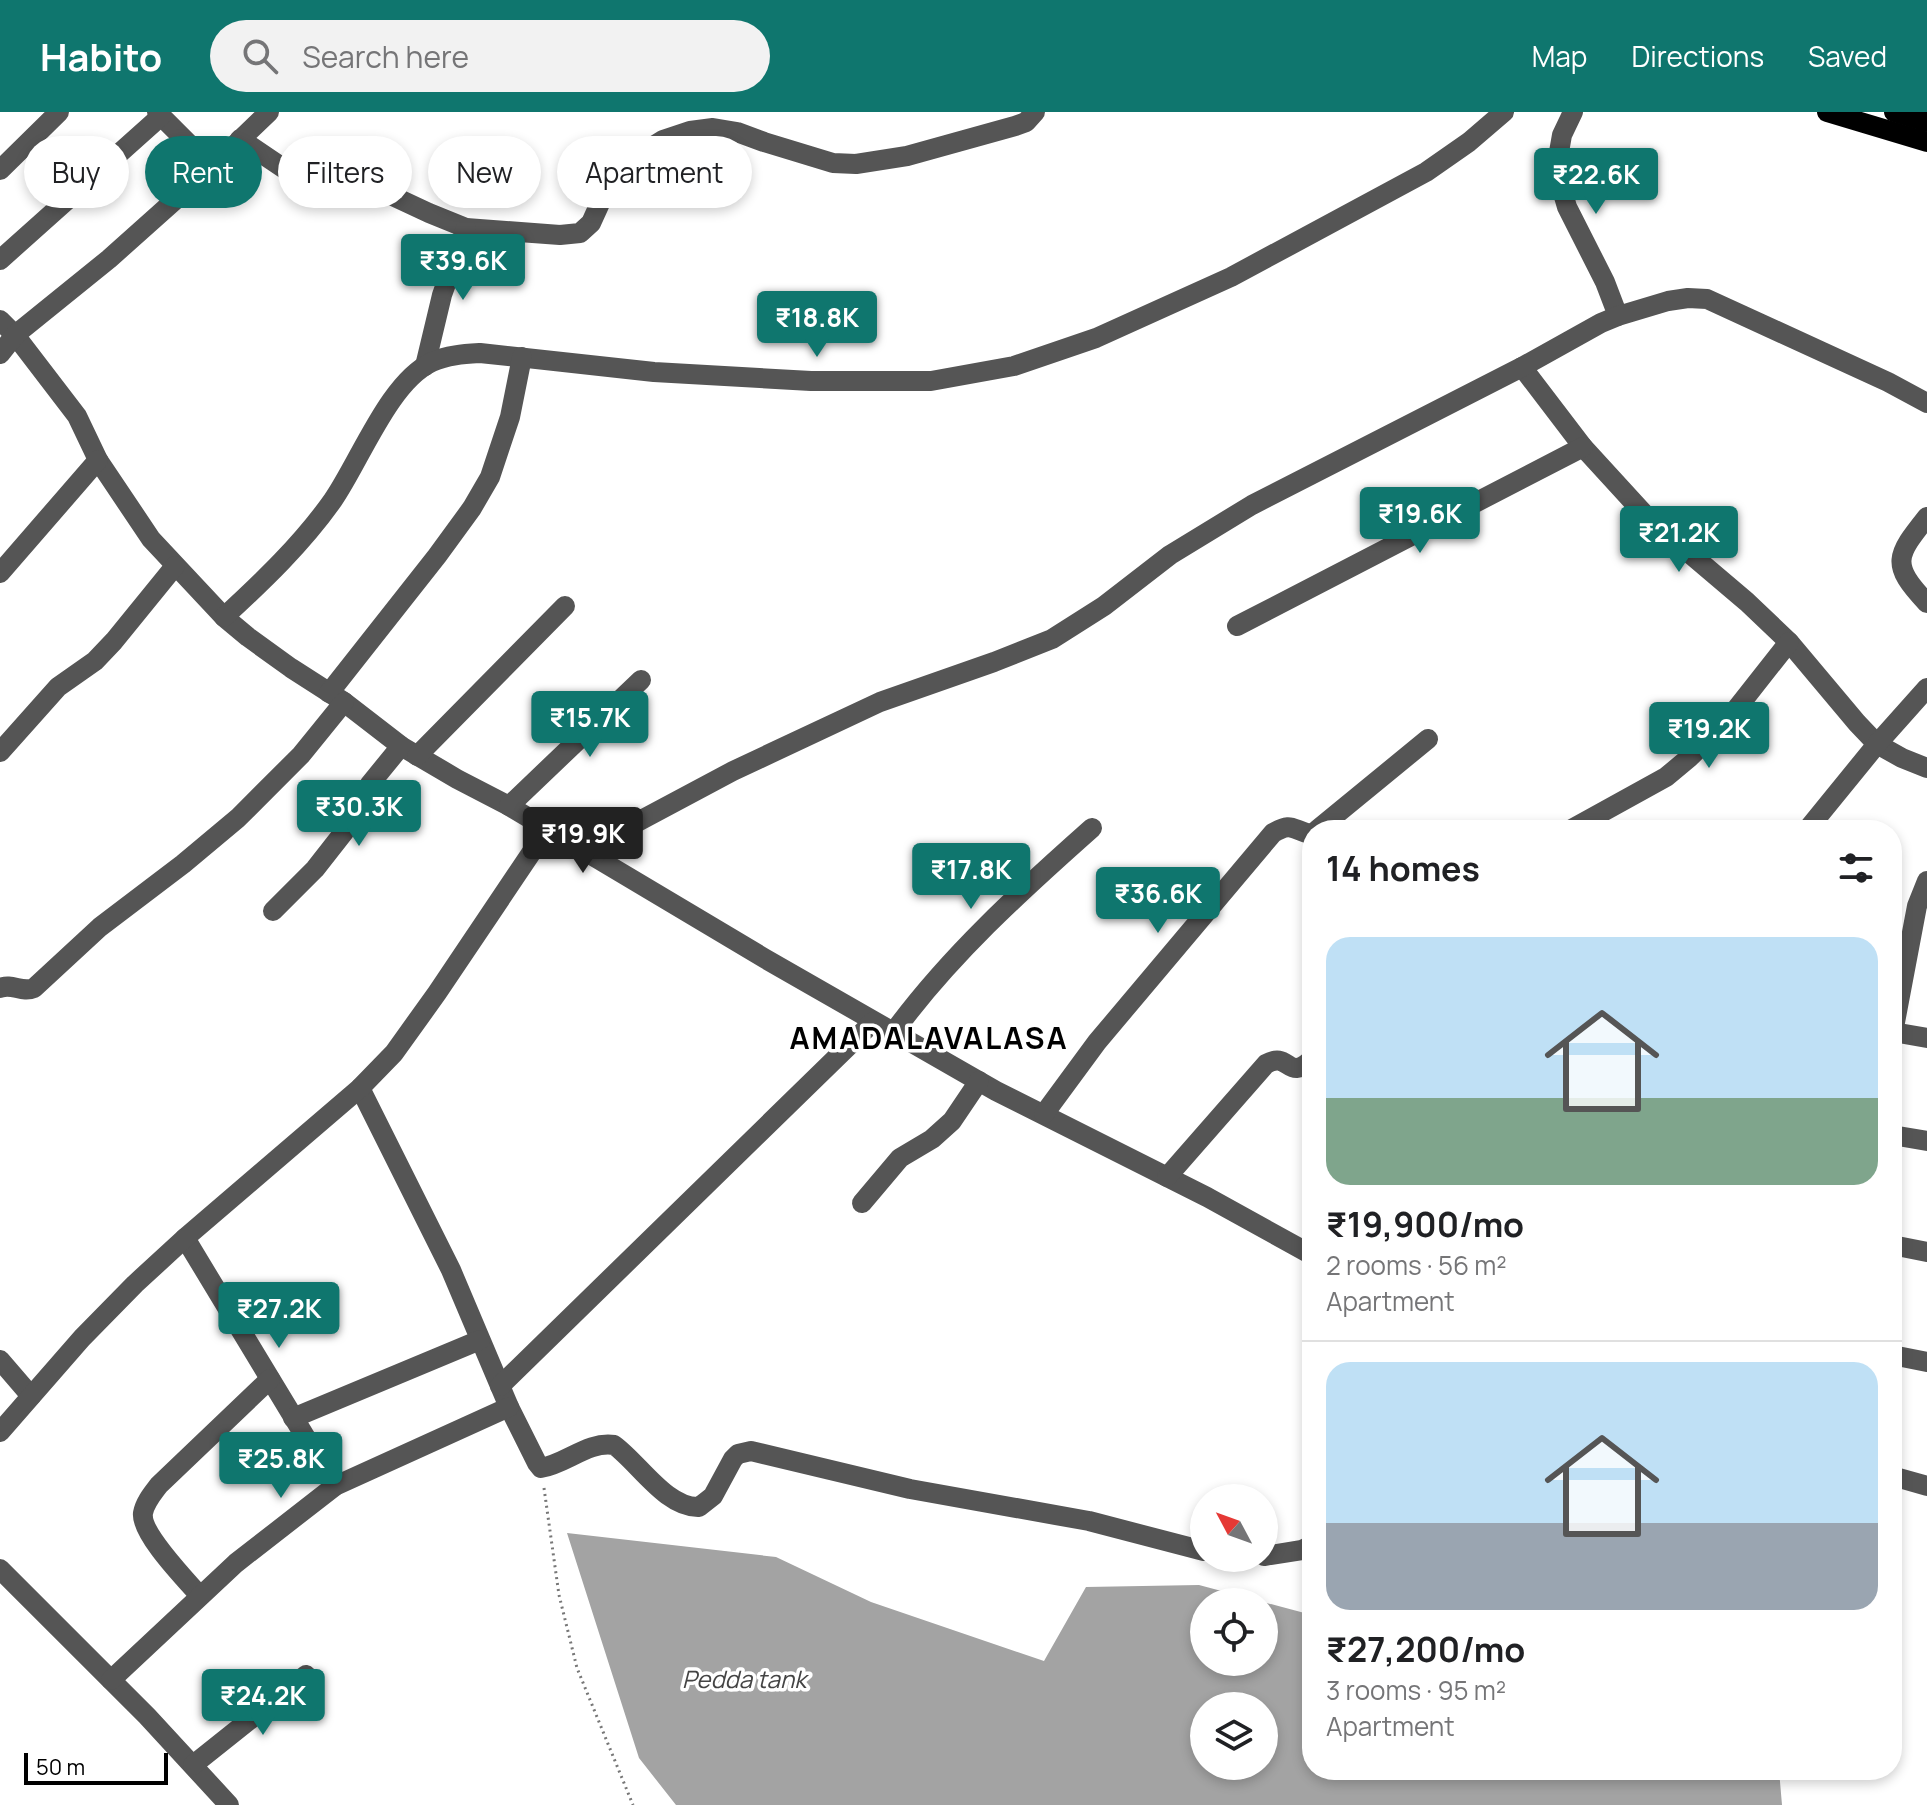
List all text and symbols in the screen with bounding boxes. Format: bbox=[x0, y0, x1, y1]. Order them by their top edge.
search box bbox=[210, 20, 770, 92]
text: Habito bbox=[40, 30, 162, 82]
icon: search bbox=[238, 34, 282, 78]
text: Search here bbox=[302, 36, 469, 77]
text: Map bbox=[1532, 37, 1587, 75]
text: Directions bbox=[1631, 37, 1764, 75]
text: Saved bbox=[1808, 37, 1887, 75]
chip: Buy bbox=[24, 136, 129, 208]
chip: Rent bbox=[145, 136, 262, 208]
chip: Filters bbox=[278, 136, 412, 208]
chip: New bbox=[428, 136, 541, 208]
chip: Apartment bbox=[557, 136, 752, 208]
pin: ₹22.6K bbox=[1531, 148, 1661, 216]
text: ₹22.6K bbox=[1552, 156, 1640, 192]
pin: ₹39.6K bbox=[398, 234, 528, 302]
text: ₹39.6K bbox=[419, 242, 507, 278]
pin: ₹18.8K bbox=[752, 291, 882, 359]
text: ₹18.8K bbox=[775, 299, 859, 335]
pin: ₹19.6K bbox=[1355, 487, 1485, 555]
text: ₹19.6K bbox=[1378, 495, 1462, 531]
pin: ₹21.2K bbox=[1614, 506, 1744, 574]
text: ₹21.2K bbox=[1638, 514, 1720, 550]
pin: ₹15.7K bbox=[525, 691, 655, 759]
text: ₹15.7K bbox=[549, 699, 631, 735]
pin: ₹19.2K bbox=[1644, 702, 1774, 770]
text: ₹19.2K bbox=[1667, 710, 1751, 746]
pin: ₹30.3K bbox=[294, 780, 424, 848]
text: ₹30.3K bbox=[315, 788, 403, 824]
pin: ₹19.9K bbox=[518, 807, 648, 875]
text: ₹19.9K bbox=[541, 815, 625, 851]
pin: ₹17.8K bbox=[906, 843, 1036, 911]
text: 14 homes bbox=[1326, 845, 1480, 891]
icon: filters bbox=[1834, 846, 1878, 890]
text: ₹17.8K bbox=[930, 851, 1012, 887]
pin: ₹36.6K bbox=[1093, 867, 1223, 935]
text: ₹36.6K bbox=[1114, 875, 1202, 911]
icon: home bbox=[1530, 989, 1674, 1133]
district label: AMADALAVALASA bbox=[789, 1017, 1069, 1058]
text: ₹19,900/mo bbox=[1326, 1201, 1524, 1247]
text: 2 rooms · 56 m² bbox=[1326, 1247, 1507, 1283]
pin: ₹27.2K bbox=[214, 1282, 344, 1350]
text: Apartment bbox=[1326, 1283, 1455, 1319]
text: ₹27.2K bbox=[236, 1290, 322, 1326]
icon: home bbox=[1530, 1414, 1674, 1558]
pin: ₹25.8K bbox=[216, 1432, 346, 1500]
text: ₹25.8K bbox=[237, 1440, 325, 1476]
north arrow bbox=[1190, 1484, 1278, 1572]
map controls bbox=[1190, 1484, 1278, 1780]
button: locate bbox=[1190, 1588, 1278, 1676]
text: ₹27,200/mo bbox=[1326, 1626, 1525, 1672]
water label: Pedda tank bbox=[682, 1662, 809, 1695]
pin: ₹24.2K bbox=[198, 1669, 328, 1737]
text: 3 rooms · 95 m² bbox=[1326, 1672, 1506, 1708]
text: ₹24.2K bbox=[220, 1677, 306, 1713]
button: layers bbox=[1190, 1692, 1278, 1780]
text: Apartment bbox=[1326, 1708, 1455, 1744]
scale bar bbox=[24, 1749, 168, 1785]
text: 50 m bbox=[36, 1752, 85, 1782]

